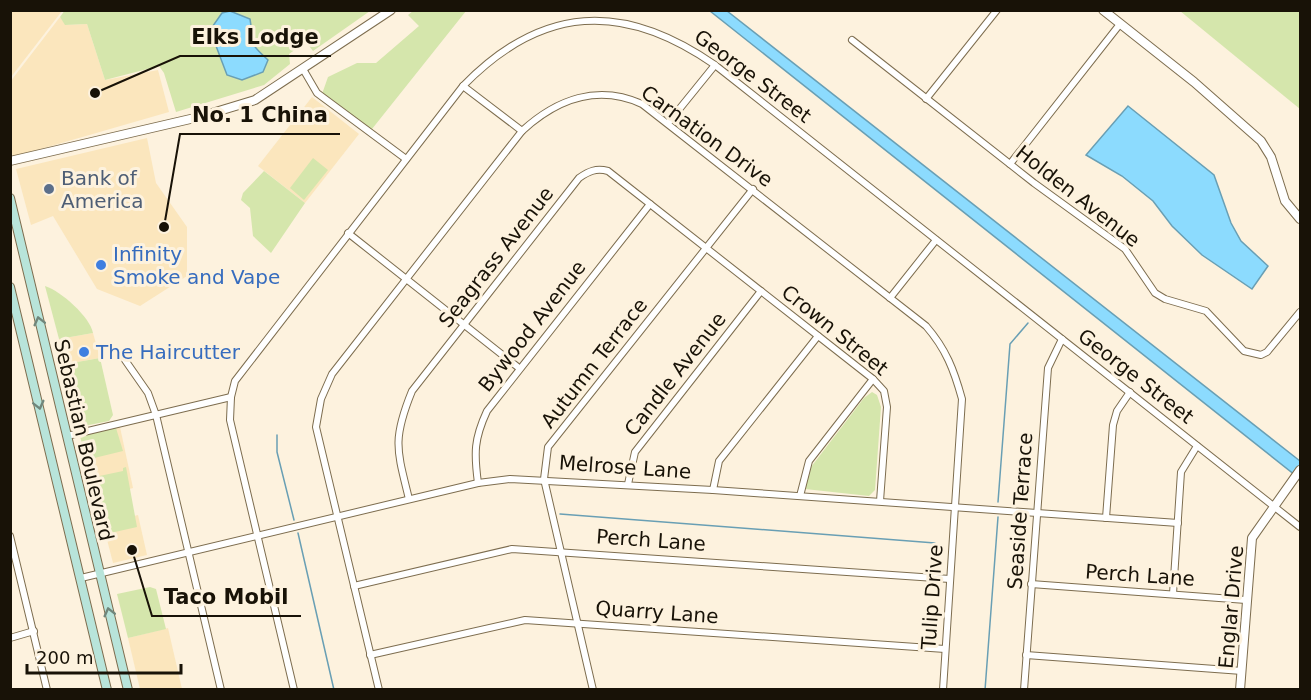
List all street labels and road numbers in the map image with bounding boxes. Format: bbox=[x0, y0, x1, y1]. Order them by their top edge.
street label: George Street bbox=[690, 24, 816, 128]
street label: Carnation Drive bbox=[636, 80, 778, 192]
street label: Holden Avenue bbox=[1011, 140, 1145, 252]
street label: Seagrass Avenue bbox=[434, 182, 558, 332]
street label: Bywood Avenue bbox=[473, 256, 591, 396]
street label: Crown Street bbox=[777, 280, 893, 380]
street label: Autumn Terrace bbox=[536, 293, 652, 433]
street label: Candle Avenue bbox=[619, 307, 731, 441]
street label: George Street bbox=[1073, 323, 1199, 429]
street label: Sebastian Boulevard bbox=[49, 337, 119, 543]
street label: Seaside Terrace bbox=[1003, 432, 1037, 590]
street label: Melrose Lane bbox=[558, 450, 692, 484]
street label: Perch Lane bbox=[595, 524, 707, 556]
street label: Tulip Drive bbox=[916, 544, 948, 651]
street label: Englar Drive bbox=[1214, 544, 1248, 670]
street label: Perch Lane bbox=[1084, 559, 1196, 591]
street label: Quarry Lane bbox=[595, 596, 719, 628]

